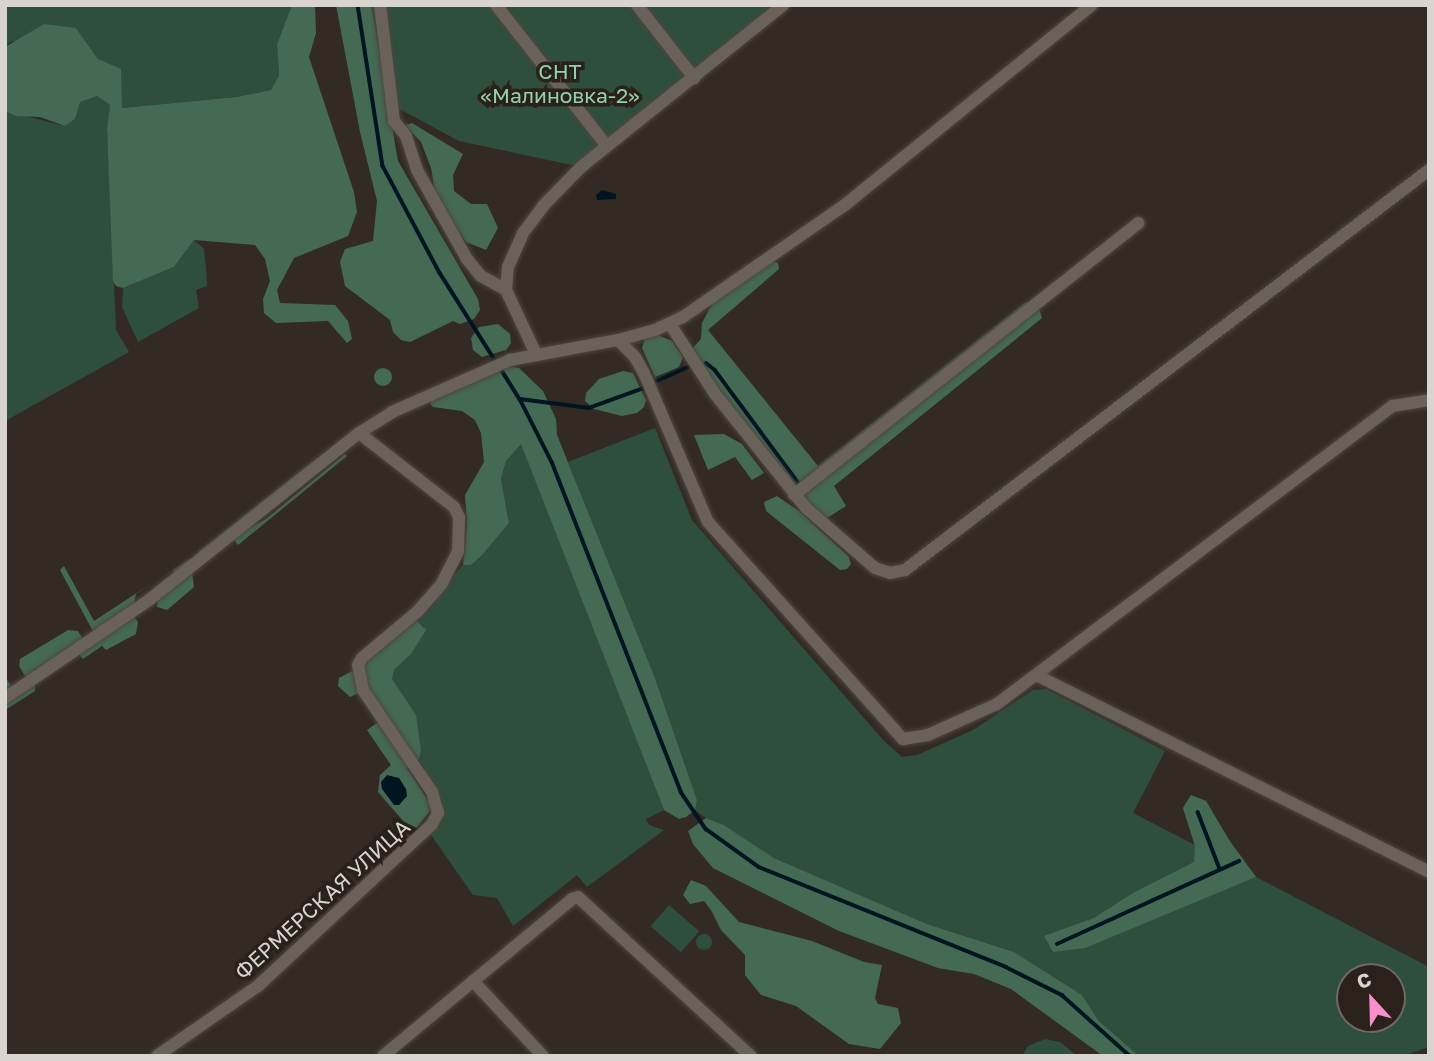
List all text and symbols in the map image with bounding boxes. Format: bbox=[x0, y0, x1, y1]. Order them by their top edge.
park label: СНТ «Малиновка-2» bbox=[480, 58, 640, 108]
street label: ФЕРМЕРСКАЯ УЛИЦА bbox=[229, 814, 415, 984]
north arrow bbox=[1336, 963, 1406, 1033]
text: С bbox=[1353, 967, 1374, 993]

